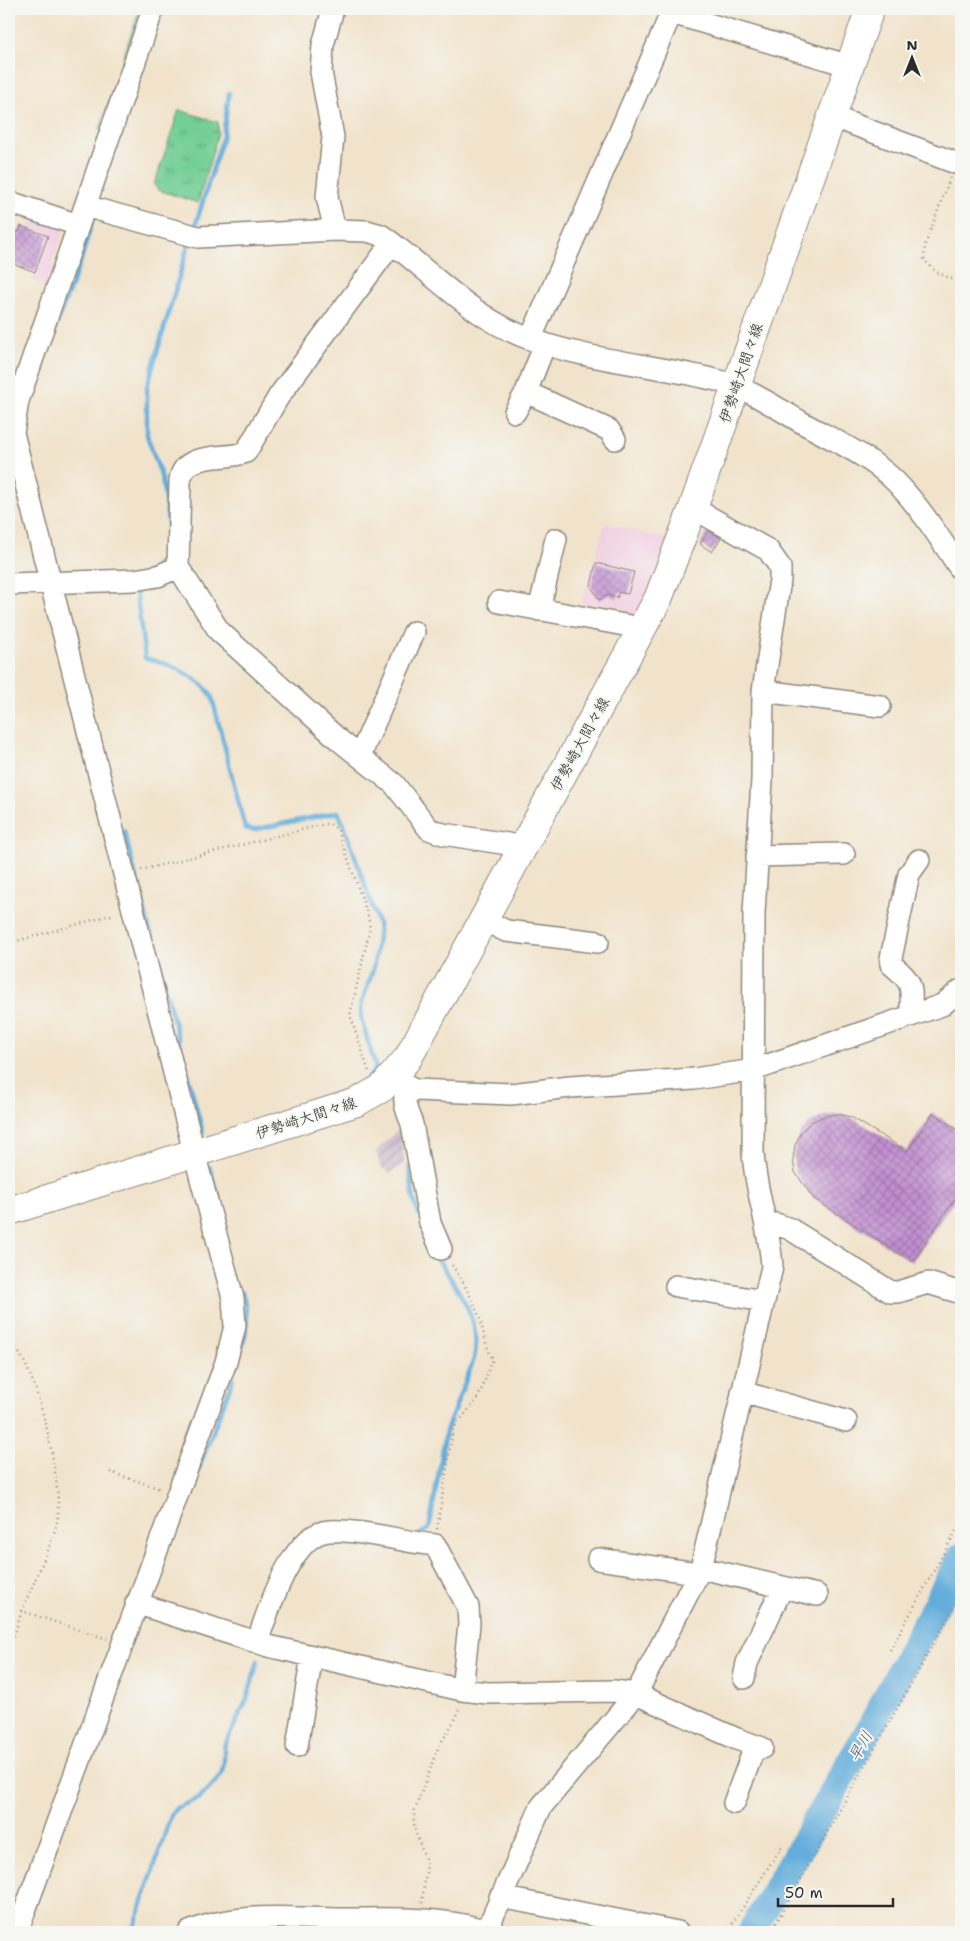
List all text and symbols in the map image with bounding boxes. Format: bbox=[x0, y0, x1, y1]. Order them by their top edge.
north arrow bbox=[888, 32, 938, 82]
text: N bbox=[906, 36, 918, 54]
street label: 伊勢崎大間々線 bbox=[714, 320, 768, 426]
street label: 伊勢崎大間々線 bbox=[546, 693, 614, 795]
street label: 伊勢崎大間々線 bbox=[253, 1092, 359, 1144]
water label: 早川 bbox=[843, 1727, 878, 1765]
scale bar bbox=[778, 1876, 892, 1908]
text: 50 m bbox=[785, 1883, 823, 1903]

